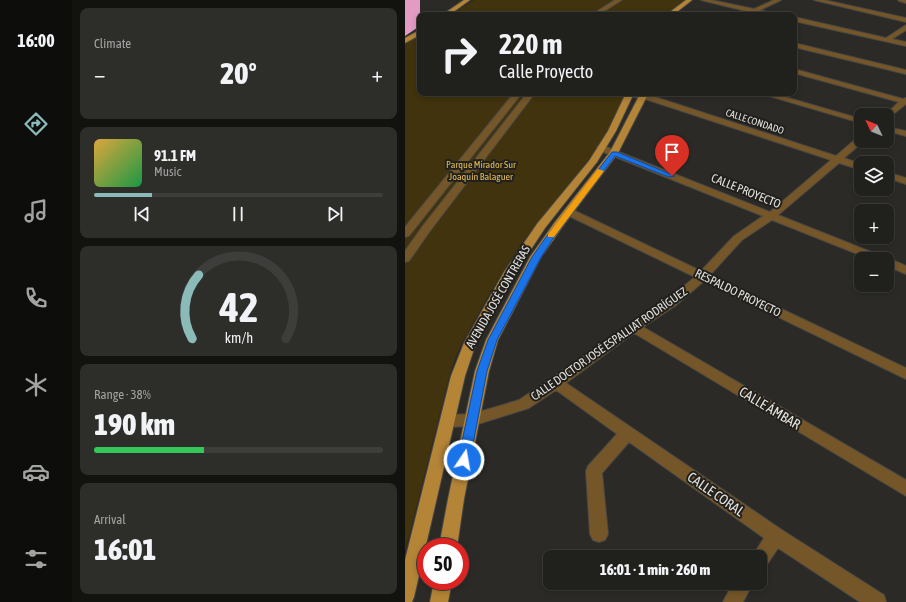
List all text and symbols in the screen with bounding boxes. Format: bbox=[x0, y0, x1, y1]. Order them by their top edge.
icon: right bbox=[433, 28, 485, 80]
text: 220 m bbox=[499, 28, 562, 60]
text: 16:00 bbox=[17, 30, 55, 51]
text: Climate bbox=[94, 36, 131, 51]
text: 20° bbox=[220, 56, 257, 90]
text: − bbox=[94, 61, 105, 87]
text: + bbox=[372, 61, 383, 87]
text: Calle Proyecto bbox=[499, 61, 593, 82]
street label: CALLE CONDADO bbox=[724, 107, 786, 136]
north arrow bbox=[854, 108, 894, 148]
map controls bbox=[854, 108, 894, 292]
icon: directions bbox=[22, 110, 50, 138]
pin bbox=[655, 135, 689, 176]
icon: arrive bbox=[661, 141, 683, 163]
text: 91.1 FM bbox=[154, 147, 196, 164]
button: layers bbox=[854, 156, 894, 196]
park label: Parque Mirador Sur Joaquín Balaguer bbox=[446, 159, 517, 182]
text: Music bbox=[154, 164, 181, 179]
street label: CALLE PROYECTO bbox=[709, 171, 783, 211]
icon: music bbox=[22, 197, 50, 225]
icon: previous bbox=[131, 203, 153, 225]
icon: pause bbox=[227, 203, 249, 225]
icon: next bbox=[324, 203, 346, 225]
button: + bbox=[854, 204, 894, 244]
street label: AVENIDA JOSÉ CONTRERAS bbox=[463, 243, 533, 351]
button: − bbox=[854, 252, 894, 292]
street label: RESPALDO PROYECTO bbox=[693, 266, 783, 320]
text: 42 bbox=[218, 283, 258, 331]
icon: phone bbox=[22, 284, 50, 312]
street label: CALLE DOCTOR JOSÉ ESPALLIAT RODRÍGUEZ bbox=[528, 284, 690, 404]
text: km/h bbox=[224, 330, 253, 346]
icon: climate bbox=[22, 371, 50, 399]
street label: CALLE ÁMBAR bbox=[736, 383, 804, 433]
text: Range · 38% bbox=[94, 387, 151, 402]
text: 190 km bbox=[94, 407, 175, 441]
position arrow bbox=[443, 439, 485, 481]
icon: car bbox=[22, 458, 50, 486]
street label: CALLE CORAL bbox=[685, 469, 748, 520]
text: Arrival bbox=[94, 512, 126, 527]
text: 16:01 bbox=[94, 532, 156, 566]
speed limit sign: 50 bbox=[417, 538, 469, 590]
icon: filters bbox=[22, 545, 50, 573]
text: 16:01 · 1 min · 260 m bbox=[600, 561, 710, 578]

